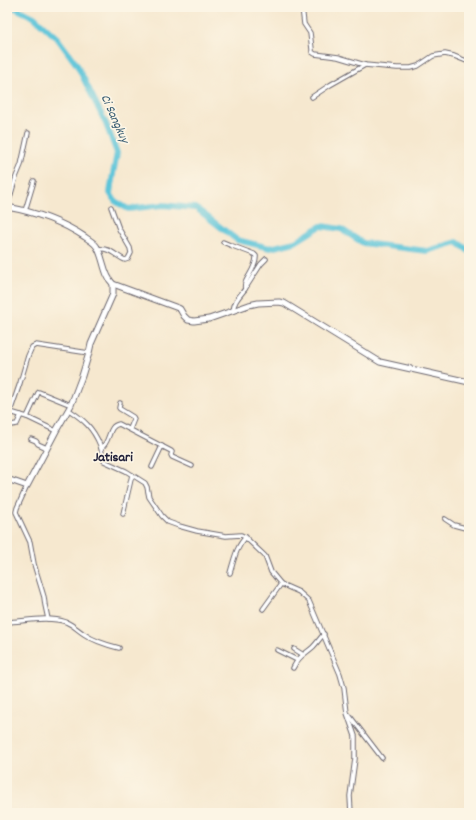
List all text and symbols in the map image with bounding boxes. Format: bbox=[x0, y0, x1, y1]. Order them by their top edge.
water label: Ci Sangkuy bbox=[95, 92, 134, 148]
district label: Jatisari bbox=[93, 448, 133, 468]

